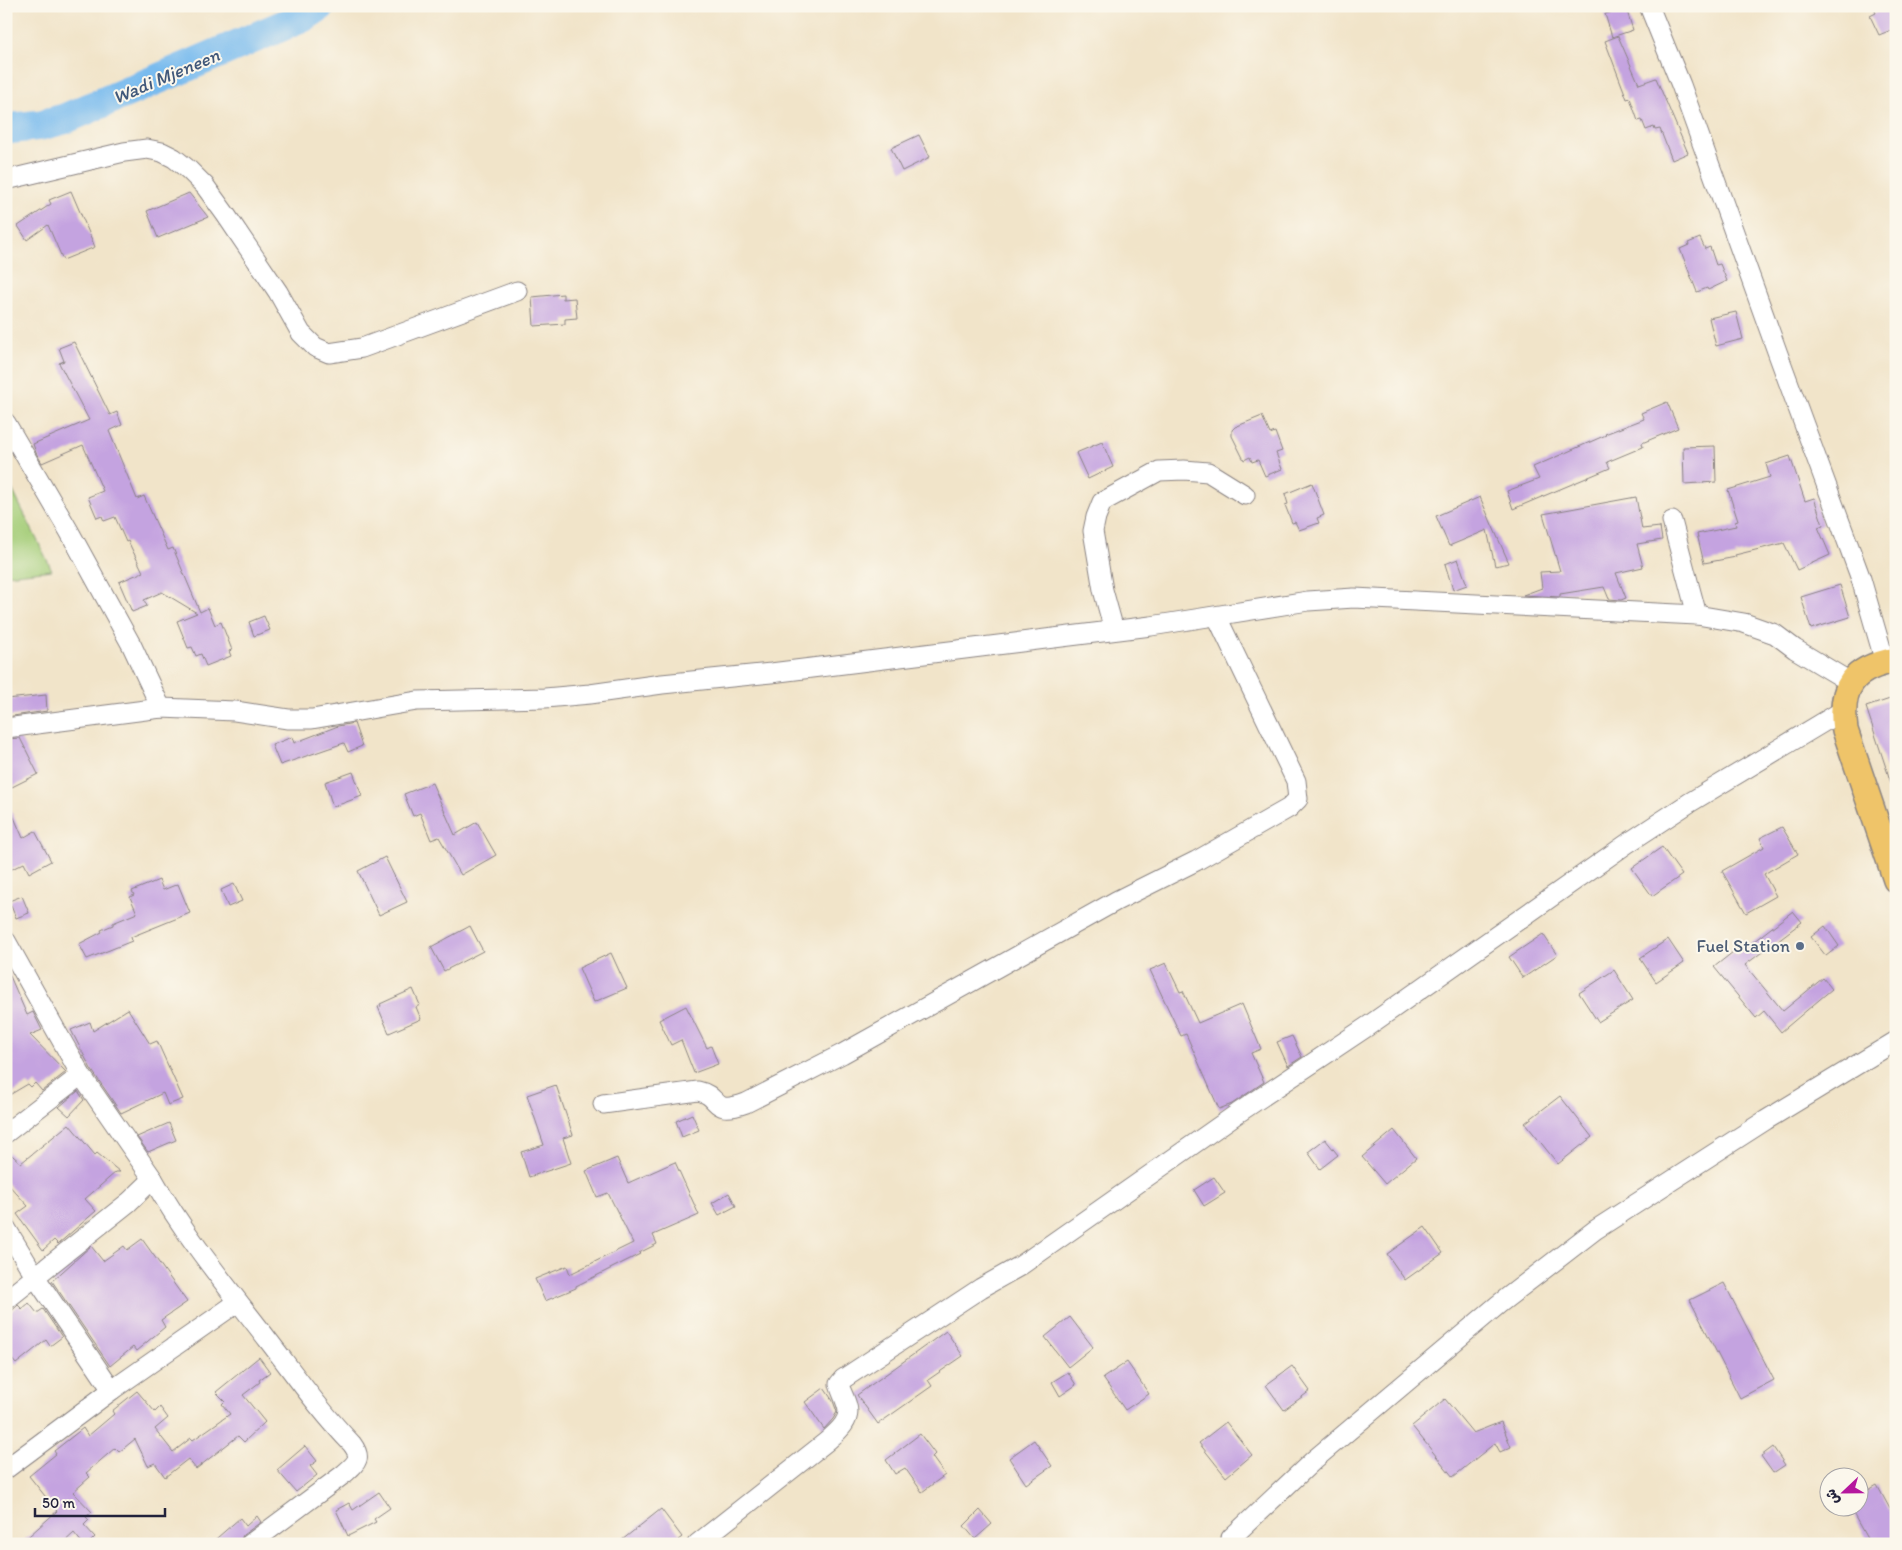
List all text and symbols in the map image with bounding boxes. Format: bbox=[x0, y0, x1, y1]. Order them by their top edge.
water label: Wadi Mjeneen bbox=[109, 43, 223, 109]
place label: Fuel Station bbox=[1696, 935, 1790, 957]
marker: Fuel Station bbox=[1794, 940, 1806, 952]
north arrow bbox=[1820, 1468, 1870, 1518]
scale bar bbox=[35, 1485, 165, 1517]
text: ش bbox=[1822, 1486, 1843, 1507]
text: 50 m bbox=[42, 1494, 75, 1512]

